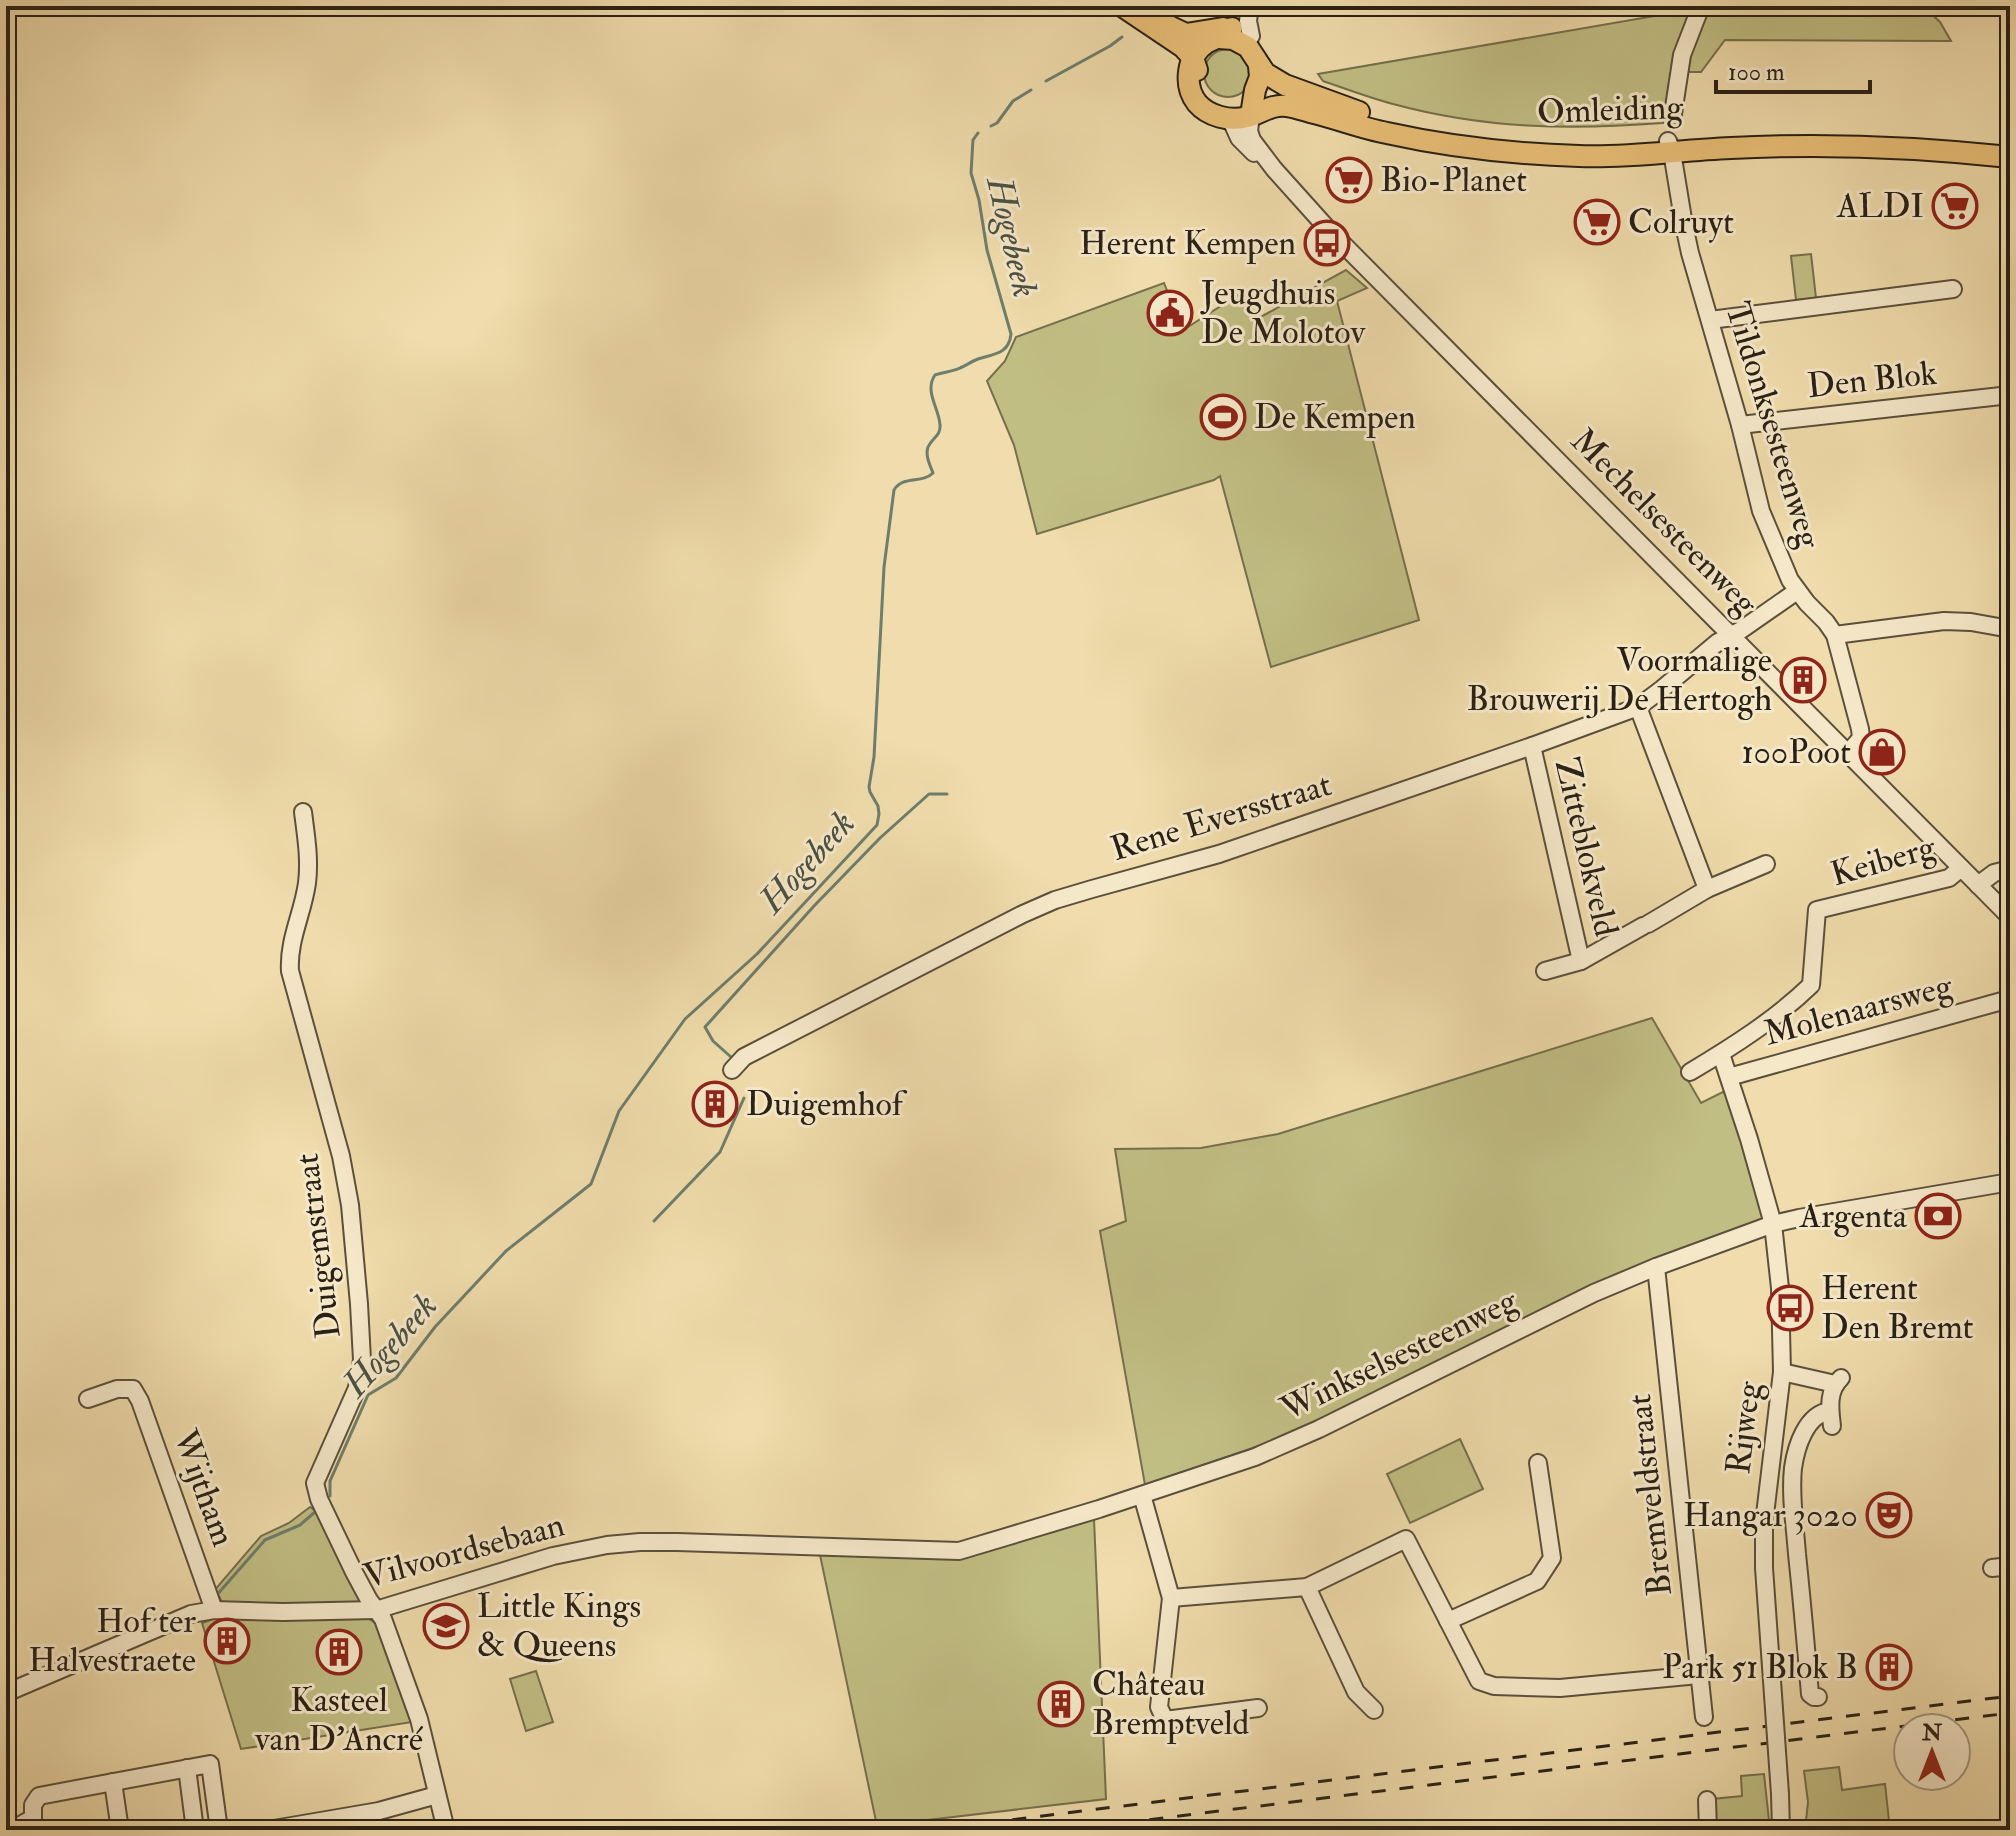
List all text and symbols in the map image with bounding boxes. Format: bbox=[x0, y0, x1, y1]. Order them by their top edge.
scale bar bbox=[1716, 44, 1870, 94]
text: 100 m bbox=[1728, 57, 1785, 88]
street label: Omleiding bbox=[1536, 86, 1685, 134]
supermarket icon: Bio-Planet bbox=[1325, 156, 1373, 204]
place label: Bio-Planet bbox=[1380, 159, 1527, 202]
water label: Hogebeek bbox=[976, 170, 1048, 302]
supermarket icon: ALDI bbox=[1931, 182, 1979, 230]
place label: ALDI bbox=[1836, 185, 1924, 228]
supermarket icon: Colruyt bbox=[1573, 198, 1621, 246]
place label: Colruyt bbox=[1628, 201, 1734, 244]
bus stop icon: Herent Kempen bbox=[1303, 219, 1351, 267]
place label: Herent Kempen bbox=[1079, 222, 1296, 265]
place label: Jeugdhuis De Molotov bbox=[1200, 272, 1366, 354]
public building icon: Jeugdhuis De Molotov bbox=[1146, 289, 1194, 337]
street label: Tildonksesteenweg bbox=[1715, 297, 1831, 554]
street label: Den Blok bbox=[1805, 352, 1939, 408]
sports icon: De Kempen bbox=[1199, 393, 1247, 441]
place label: De Kempen bbox=[1254, 396, 1416, 439]
street label: Mechelsesteenweg bbox=[1562, 420, 1767, 625]
place label: Voormalige Brouwerij De Hertogh bbox=[1467, 639, 1772, 721]
building icon: Voormalige Brouwerij De Hertogh bbox=[1779, 656, 1827, 704]
shop icon: 100Poot bbox=[1858, 728, 1906, 776]
place label: 100Poot bbox=[1742, 731, 1851, 774]
street label: Zitteblokveld bbox=[1545, 753, 1627, 941]
street label: Rene Eversstraat bbox=[1106, 763, 1336, 871]
water label: Hogebeek bbox=[748, 802, 865, 924]
street label: Keiberg bbox=[1826, 825, 1941, 896]
street label: Molenaarsweg bbox=[1759, 964, 1958, 1056]
building icon: Duigemhof bbox=[691, 1080, 739, 1128]
place label: Duigemhof bbox=[746, 1083, 908, 1126]
street label: Duigemstraat bbox=[285, 1151, 351, 1341]
bank icon: Argenta bbox=[1914, 1192, 1962, 1240]
place label: Argenta bbox=[1799, 1195, 1908, 1238]
place label: Herent Den Bremt bbox=[1821, 1267, 1974, 1349]
street label: Winkselsesteenweg bbox=[1273, 1279, 1525, 1431]
water label: Hogebeek bbox=[332, 1284, 447, 1407]
bus stop icon: Herent Den Bremt bbox=[1766, 1284, 1814, 1332]
street label: Rijweg bbox=[1717, 1378, 1771, 1477]
street label: Bremveldstraat bbox=[1618, 1392, 1682, 1598]
street label: Wijtham bbox=[163, 1423, 245, 1552]
theatre icon: Hangar 3020 bbox=[1865, 1491, 1913, 1539]
place label: Hangar 3020 bbox=[1683, 1494, 1858, 1537]
street label: Vilvoordsebaan bbox=[359, 1504, 569, 1598]
place label: Little Kings & Queens bbox=[477, 1585, 641, 1667]
place label: Hof ter Halvestraete bbox=[28, 1600, 196, 1682]
school or university icon: Little Kings & Queens bbox=[422, 1602, 470, 1650]
building icon: Hof ter Halvestraete bbox=[203, 1617, 251, 1665]
building icon: Kasteel van D'Ancré bbox=[315, 1628, 363, 1676]
building icon: Park 51 Blok B bbox=[1865, 1643, 1913, 1691]
place label: Park 51 Blok B bbox=[1662, 1646, 1858, 1689]
place label: Château Bremptveld bbox=[1092, 1663, 1249, 1745]
place label: Kasteel van D'Ancré bbox=[254, 1679, 424, 1761]
building icon: Château Bremptveld bbox=[1037, 1680, 1085, 1728]
north arrow bbox=[1892, 1712, 1972, 1792]
text: N bbox=[1921, 1719, 1942, 1747]

